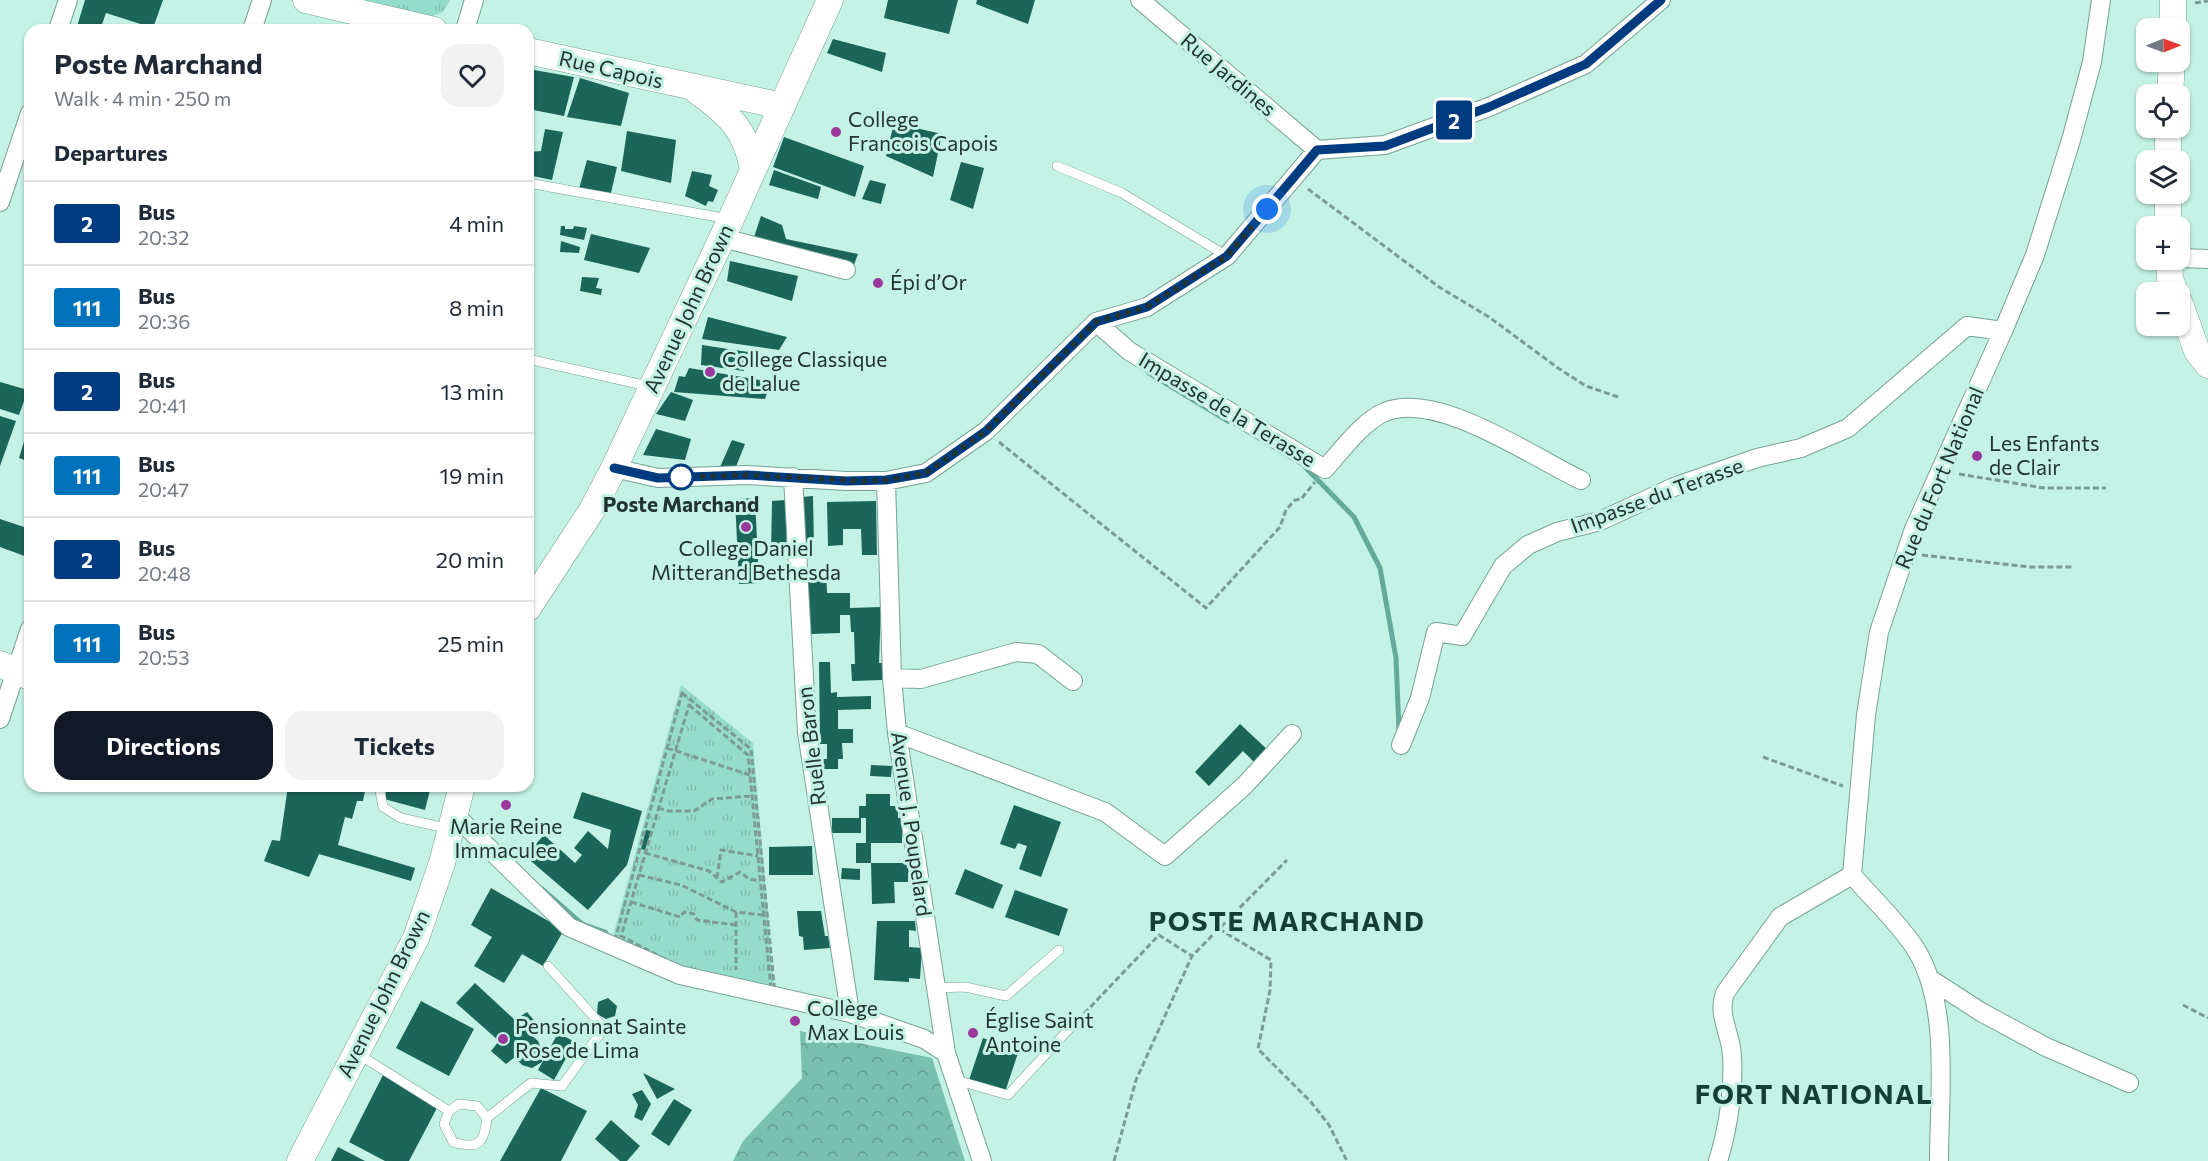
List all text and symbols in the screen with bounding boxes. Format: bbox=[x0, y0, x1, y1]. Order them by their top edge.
north arrow bbox=[2136, 18, 2190, 72]
map controls bbox=[2136, 18, 2190, 336]
street label: Rue Jardines bbox=[1176, 27, 1281, 121]
button: heart bbox=[441, 44, 504, 107]
street label: Rue Capois bbox=[557, 44, 666, 93]
text: Poste Marchand bbox=[54, 46, 263, 80]
button: locate bbox=[2136, 84, 2190, 138]
text: Walk · 4 min · 250 m bbox=[54, 86, 231, 110]
line badge: 2 bbox=[1434, 100, 1474, 140]
place label: College Francois Capois bbox=[848, 106, 998, 155]
text: 2 bbox=[1448, 108, 1460, 133]
marker: College Francois Capois bbox=[829, 125, 843, 139]
text: Departures bbox=[54, 139, 168, 166]
button: layers bbox=[2136, 150, 2190, 204]
your location bbox=[1252, 194, 1282, 224]
text: Bus bbox=[138, 198, 175, 225]
text: 4 min bbox=[449, 210, 504, 237]
text: 2 bbox=[81, 211, 93, 236]
button: + bbox=[2136, 216, 2190, 270]
street label: Avenue John Brown bbox=[638, 220, 738, 397]
text: 20:32 bbox=[138, 225, 189, 249]
place label: Épi d’Or bbox=[890, 269, 967, 294]
marker: Épi d’Or bbox=[871, 276, 885, 290]
text: Bus bbox=[138, 282, 175, 309]
button: − bbox=[2136, 282, 2190, 336]
text: 8 min bbox=[449, 294, 504, 321]
text: 111 bbox=[73, 295, 101, 320]
text: 20:36 bbox=[138, 309, 190, 333]
place label: College Classique de Lalue bbox=[722, 346, 887, 395]
street label: Impasse de la Terasse bbox=[1135, 346, 1321, 471]
marker: College Classique de Lalue bbox=[703, 365, 717, 379]
text: Bus bbox=[138, 366, 175, 393]
text: 13 min bbox=[440, 378, 504, 405]
text: 2 bbox=[81, 379, 93, 404]
street label: Rue du Fort National bbox=[1889, 383, 1988, 572]
text: 20:41 bbox=[138, 393, 187, 417]
place label: Les Enfants de Clair bbox=[1989, 430, 2099, 479]
marker: Les Enfants de Clair bbox=[1970, 449, 1984, 463]
text: Bus bbox=[138, 450, 175, 477]
street label: Impasse du Terasse bbox=[1567, 452, 1746, 537]
text: 19 min bbox=[440, 462, 504, 489]
text: 111 bbox=[73, 463, 101, 488]
marker: Poste Marchand bbox=[668, 464, 694, 490]
text: 20:47 bbox=[138, 477, 189, 501]
place label: Poste Marchand bbox=[603, 491, 759, 516]
marker: College Daniel Mitterand Bethesda bbox=[739, 520, 753, 534]
text: Bus bbox=[138, 534, 175, 561]
place label: College Daniel Mitterand Bethesda bbox=[651, 535, 841, 584]
text: 20 min bbox=[436, 546, 504, 573]
text: 2 bbox=[81, 547, 93, 572]
text: 20:48 bbox=[138, 561, 191, 585]
text: Bus bbox=[138, 618, 175, 645]
text: 25 min bbox=[437, 630, 504, 657]
text: 111 bbox=[73, 631, 101, 656]
text: 20:53 bbox=[138, 645, 190, 669]
street label: Ruelle Baron bbox=[791, 685, 830, 807]
button: Directions bbox=[54, 711, 273, 780]
button: Tickets bbox=[285, 711, 504, 780]
street label: Avenue J. Poupelard bbox=[887, 730, 938, 918]
marker: Marie Reine Immaculee bbox=[499, 798, 513, 812]
place label: Marie Reine Immaculee bbox=[450, 813, 562, 862]
district label: POSTE MARCHAND bbox=[1149, 904, 1425, 937]
street label: Avenue John Brown bbox=[331, 905, 434, 1081]
place label: Collège Max Louis bbox=[807, 995, 904, 1044]
place label: Église Saint Antoine bbox=[985, 1007, 1094, 1056]
place label: Pensionnat Sainte Rose de Lima bbox=[515, 1013, 686, 1062]
marker: Collège Max Louis bbox=[788, 1014, 802, 1028]
marker: Église Saint Antoine bbox=[966, 1026, 980, 1040]
marker: Pensionnat Sainte Rose de Lima bbox=[496, 1032, 510, 1046]
district label: FORT NATIONAL bbox=[1695, 1077, 1933, 1110]

